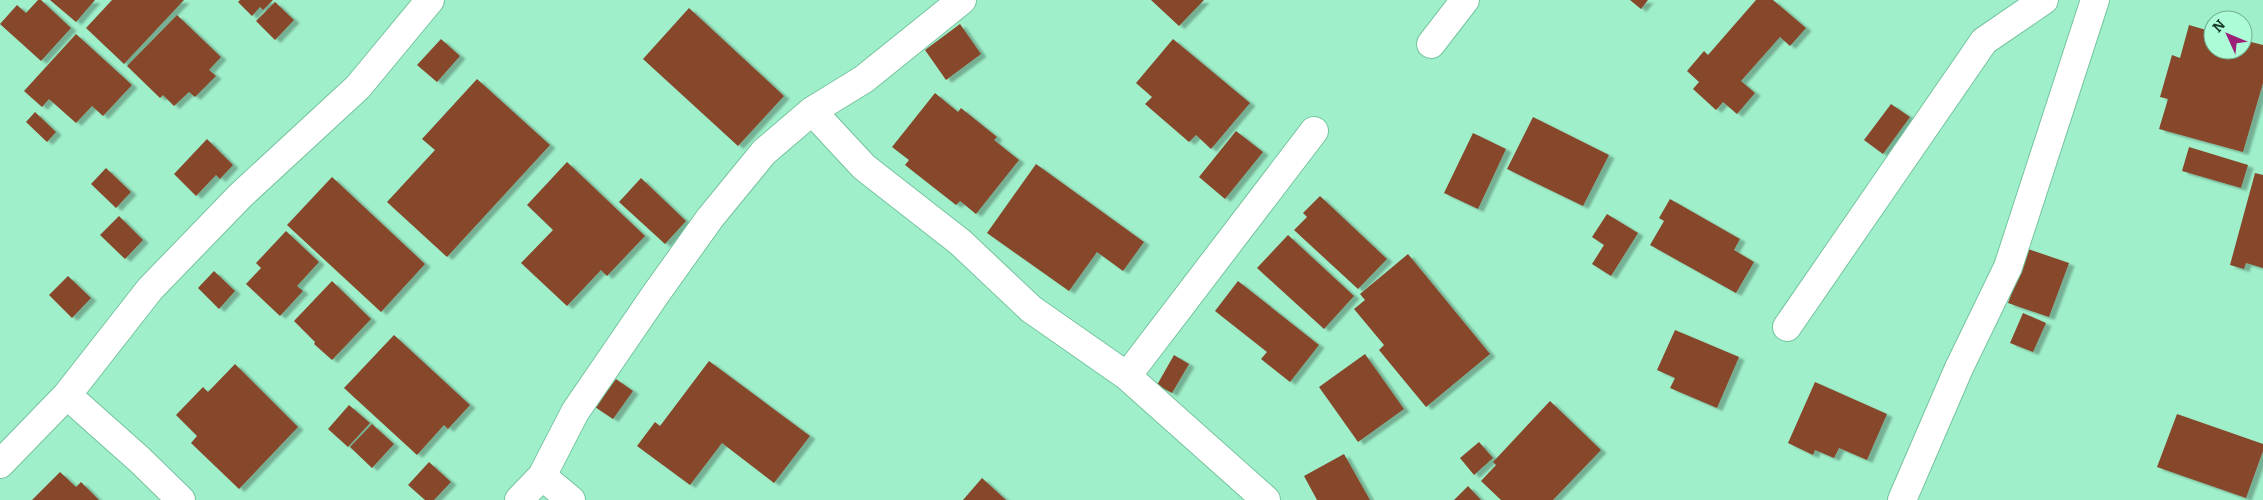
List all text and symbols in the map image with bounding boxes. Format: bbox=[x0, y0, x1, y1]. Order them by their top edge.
north arrow bbox=[2203, 10, 2253, 60]
text: N bbox=[2209, 16, 2229, 36]

